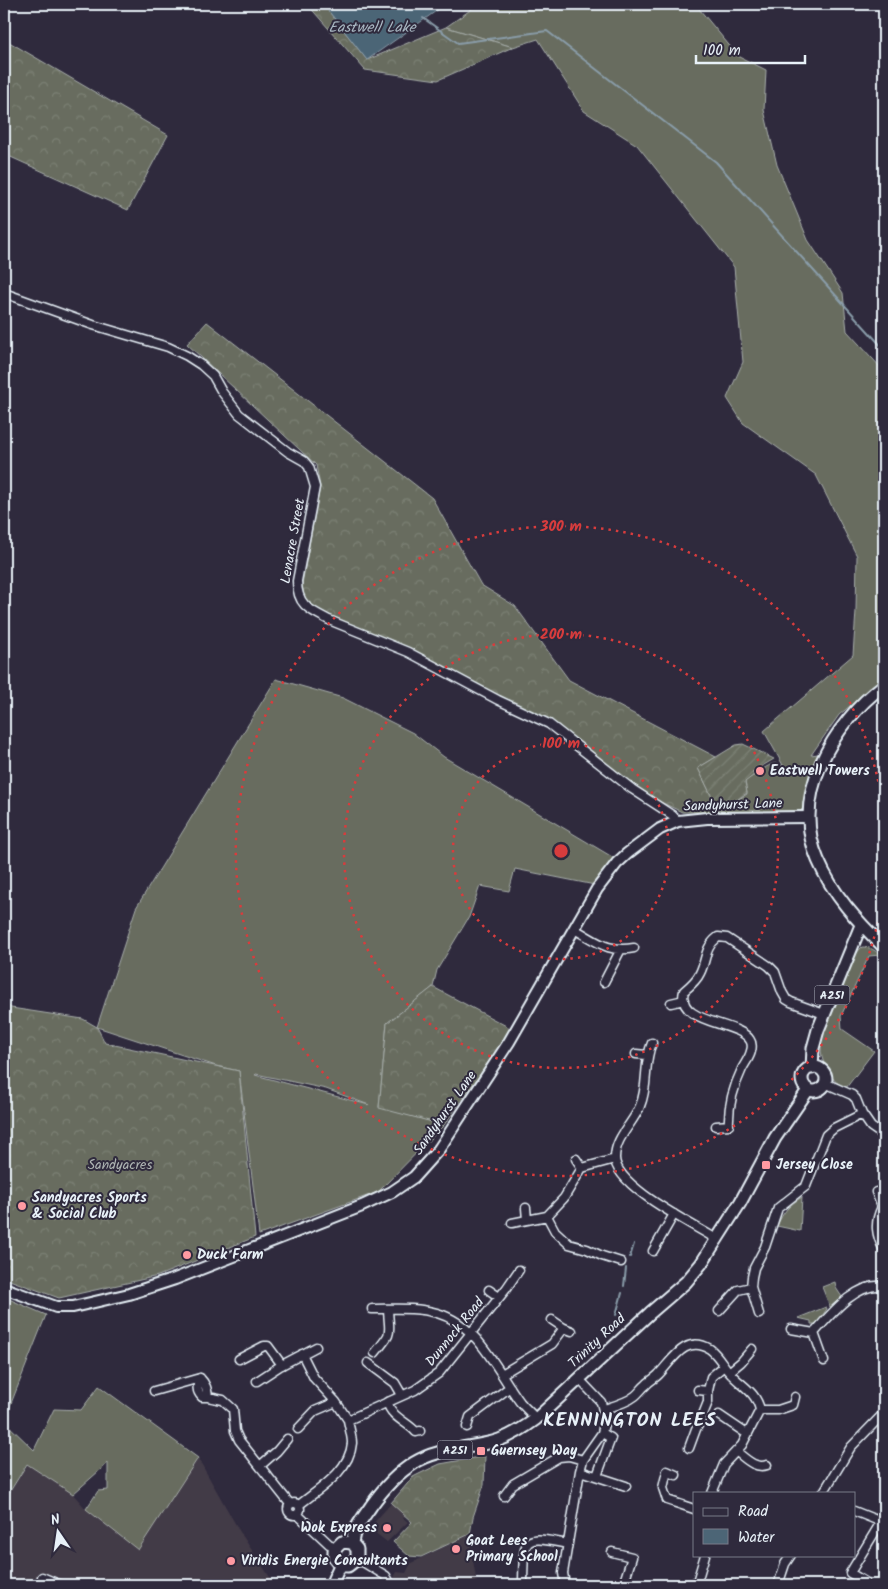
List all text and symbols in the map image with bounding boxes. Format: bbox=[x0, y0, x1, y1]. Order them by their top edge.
water label: Eastwell Lake bbox=[328, 16, 417, 40]
scale bar bbox=[696, 32, 804, 64]
text: 100 m bbox=[703, 39, 741, 63]
street label: Lenacre Street bbox=[275, 496, 311, 585]
text: 300 m bbox=[539, 515, 582, 539]
text: 200 m bbox=[540, 623, 582, 647]
text: 100 m bbox=[542, 732, 580, 756]
place label: Eastwell Towers bbox=[770, 760, 870, 782]
marker: Eastwell Towers bbox=[754, 765, 766, 777]
street label: Sandyhurst Lane bbox=[683, 792, 783, 818]
centre of rings bbox=[552, 842, 570, 860]
road number: A251 bbox=[814, 986, 850, 1004]
street label: Sandyhurst Lane bbox=[408, 1066, 483, 1160]
park label: Sandyacres bbox=[88, 1154, 152, 1176]
place label: Jersey Close bbox=[776, 1154, 853, 1176]
marker: Jersey Close bbox=[760, 1159, 772, 1171]
place label: Sandyacres Sports & Social Club bbox=[32, 1187, 147, 1225]
marker: Sandyacres Sports & Social Club bbox=[16, 1200, 28, 1212]
place label: Duck Farm bbox=[197, 1244, 264, 1266]
marker: Duck Farm bbox=[181, 1249, 193, 1261]
street label: Dunnock Road bbox=[420, 1292, 490, 1371]
street label: Trinity Road bbox=[563, 1308, 632, 1374]
district label: KENNINGTON LEES bbox=[543, 1406, 717, 1436]
road number: A251 bbox=[438, 1440, 472, 1460]
place label: Guernsey Way bbox=[491, 1440, 578, 1462]
marker: Guernsey Way bbox=[475, 1445, 487, 1457]
legend bbox=[693, 1492, 856, 1556]
text: Road bbox=[738, 1500, 769, 1524]
north arrow bbox=[32, 1506, 82, 1556]
text: N bbox=[49, 1509, 62, 1532]
place label: Wok Express bbox=[300, 1517, 377, 1539]
marker: Wok Express bbox=[381, 1522, 393, 1534]
text: Water bbox=[738, 1526, 775, 1550]
place label: Goat Lees Primary School bbox=[466, 1530, 558, 1568]
marker: Goat Lees Primary School bbox=[450, 1543, 462, 1555]
place label: Viridis Energie Consultants bbox=[241, 1550, 408, 1572]
marker: Viridis Energie Consultants bbox=[225, 1555, 237, 1567]

